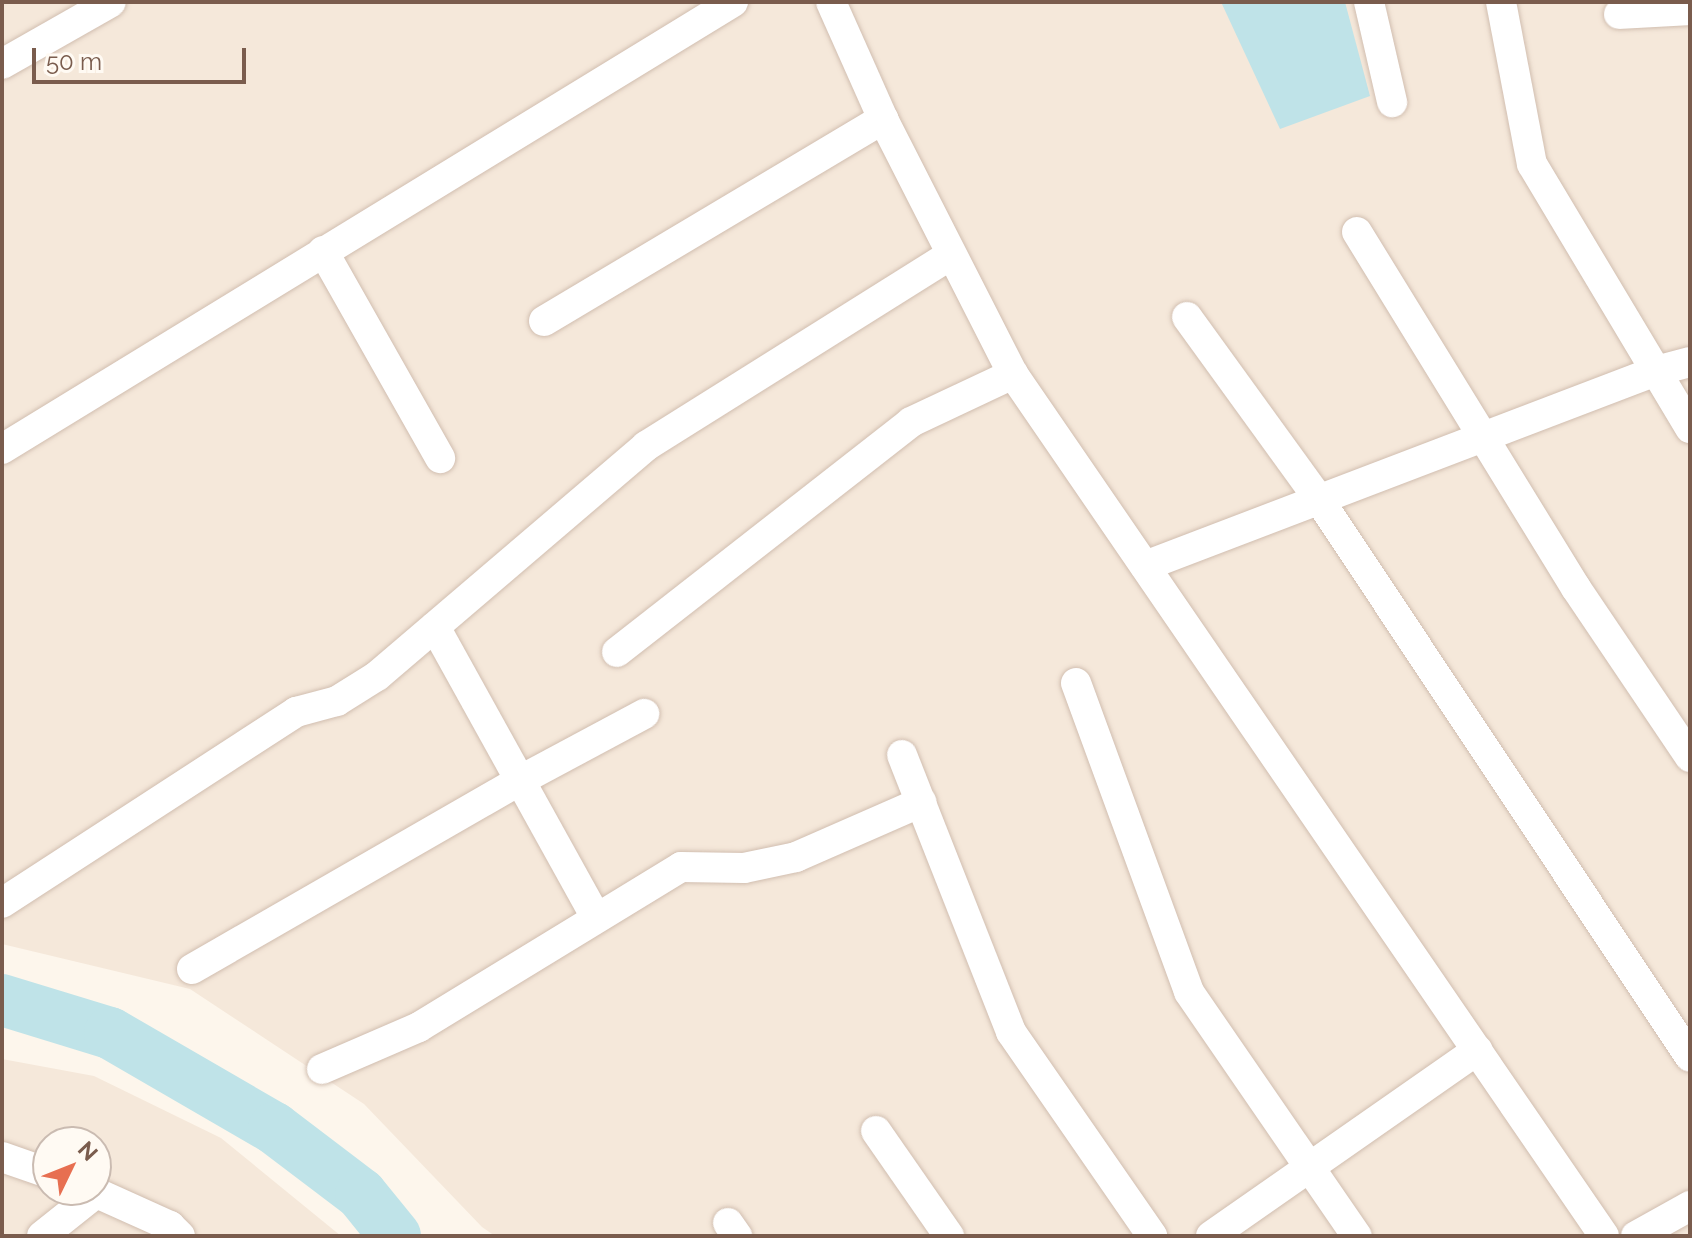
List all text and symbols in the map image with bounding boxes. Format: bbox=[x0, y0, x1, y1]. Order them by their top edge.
scale bar bbox=[36, 32, 250, 82]
text: 50 m bbox=[46, 47, 102, 76]
north arrow bbox=[32, 1126, 112, 1206]
text: N bbox=[73, 1136, 103, 1166]

